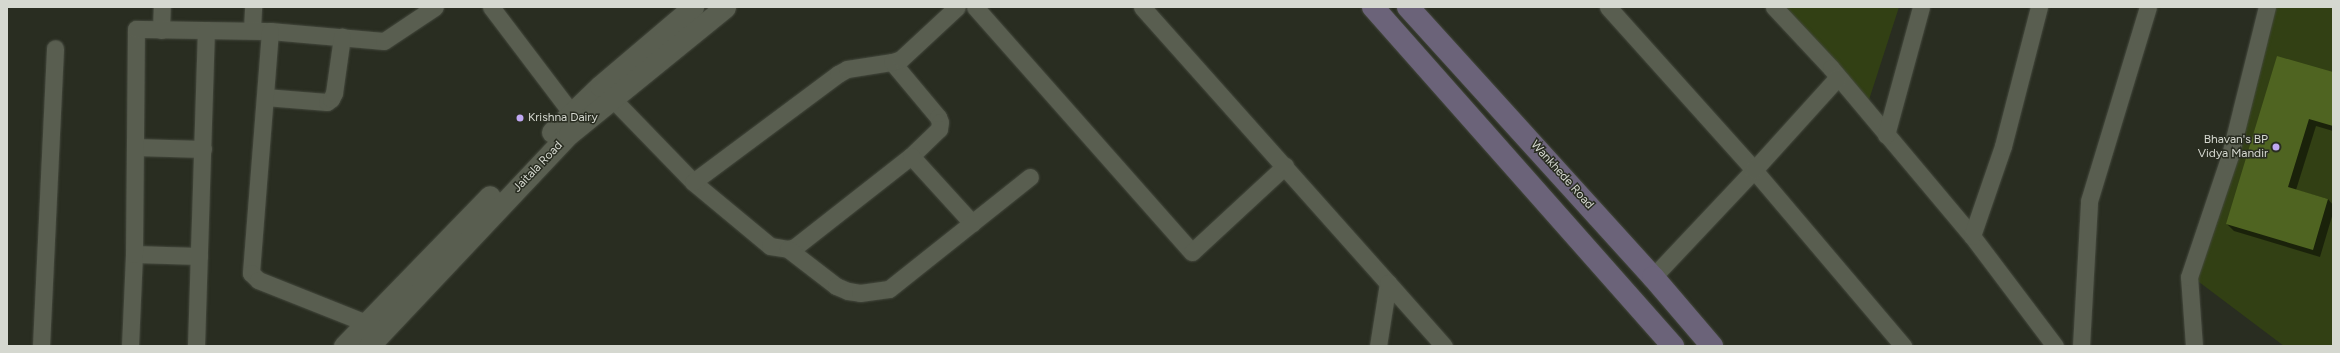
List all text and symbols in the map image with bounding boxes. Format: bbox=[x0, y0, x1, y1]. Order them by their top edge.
place label: Krishna Dairy bbox=[528, 111, 598, 125]
marker: Krishna Dairy bbox=[515, 113, 525, 123]
place label: Bhavan's BP Vidya Mandir bbox=[2198, 133, 2268, 161]
street label: Wankhede Road bbox=[1528, 138, 1596, 212]
street label: Jaitala Road bbox=[510, 139, 566, 195]
marker: Bhavan's BP Vidya Mandir bbox=[2271, 142, 2281, 152]

